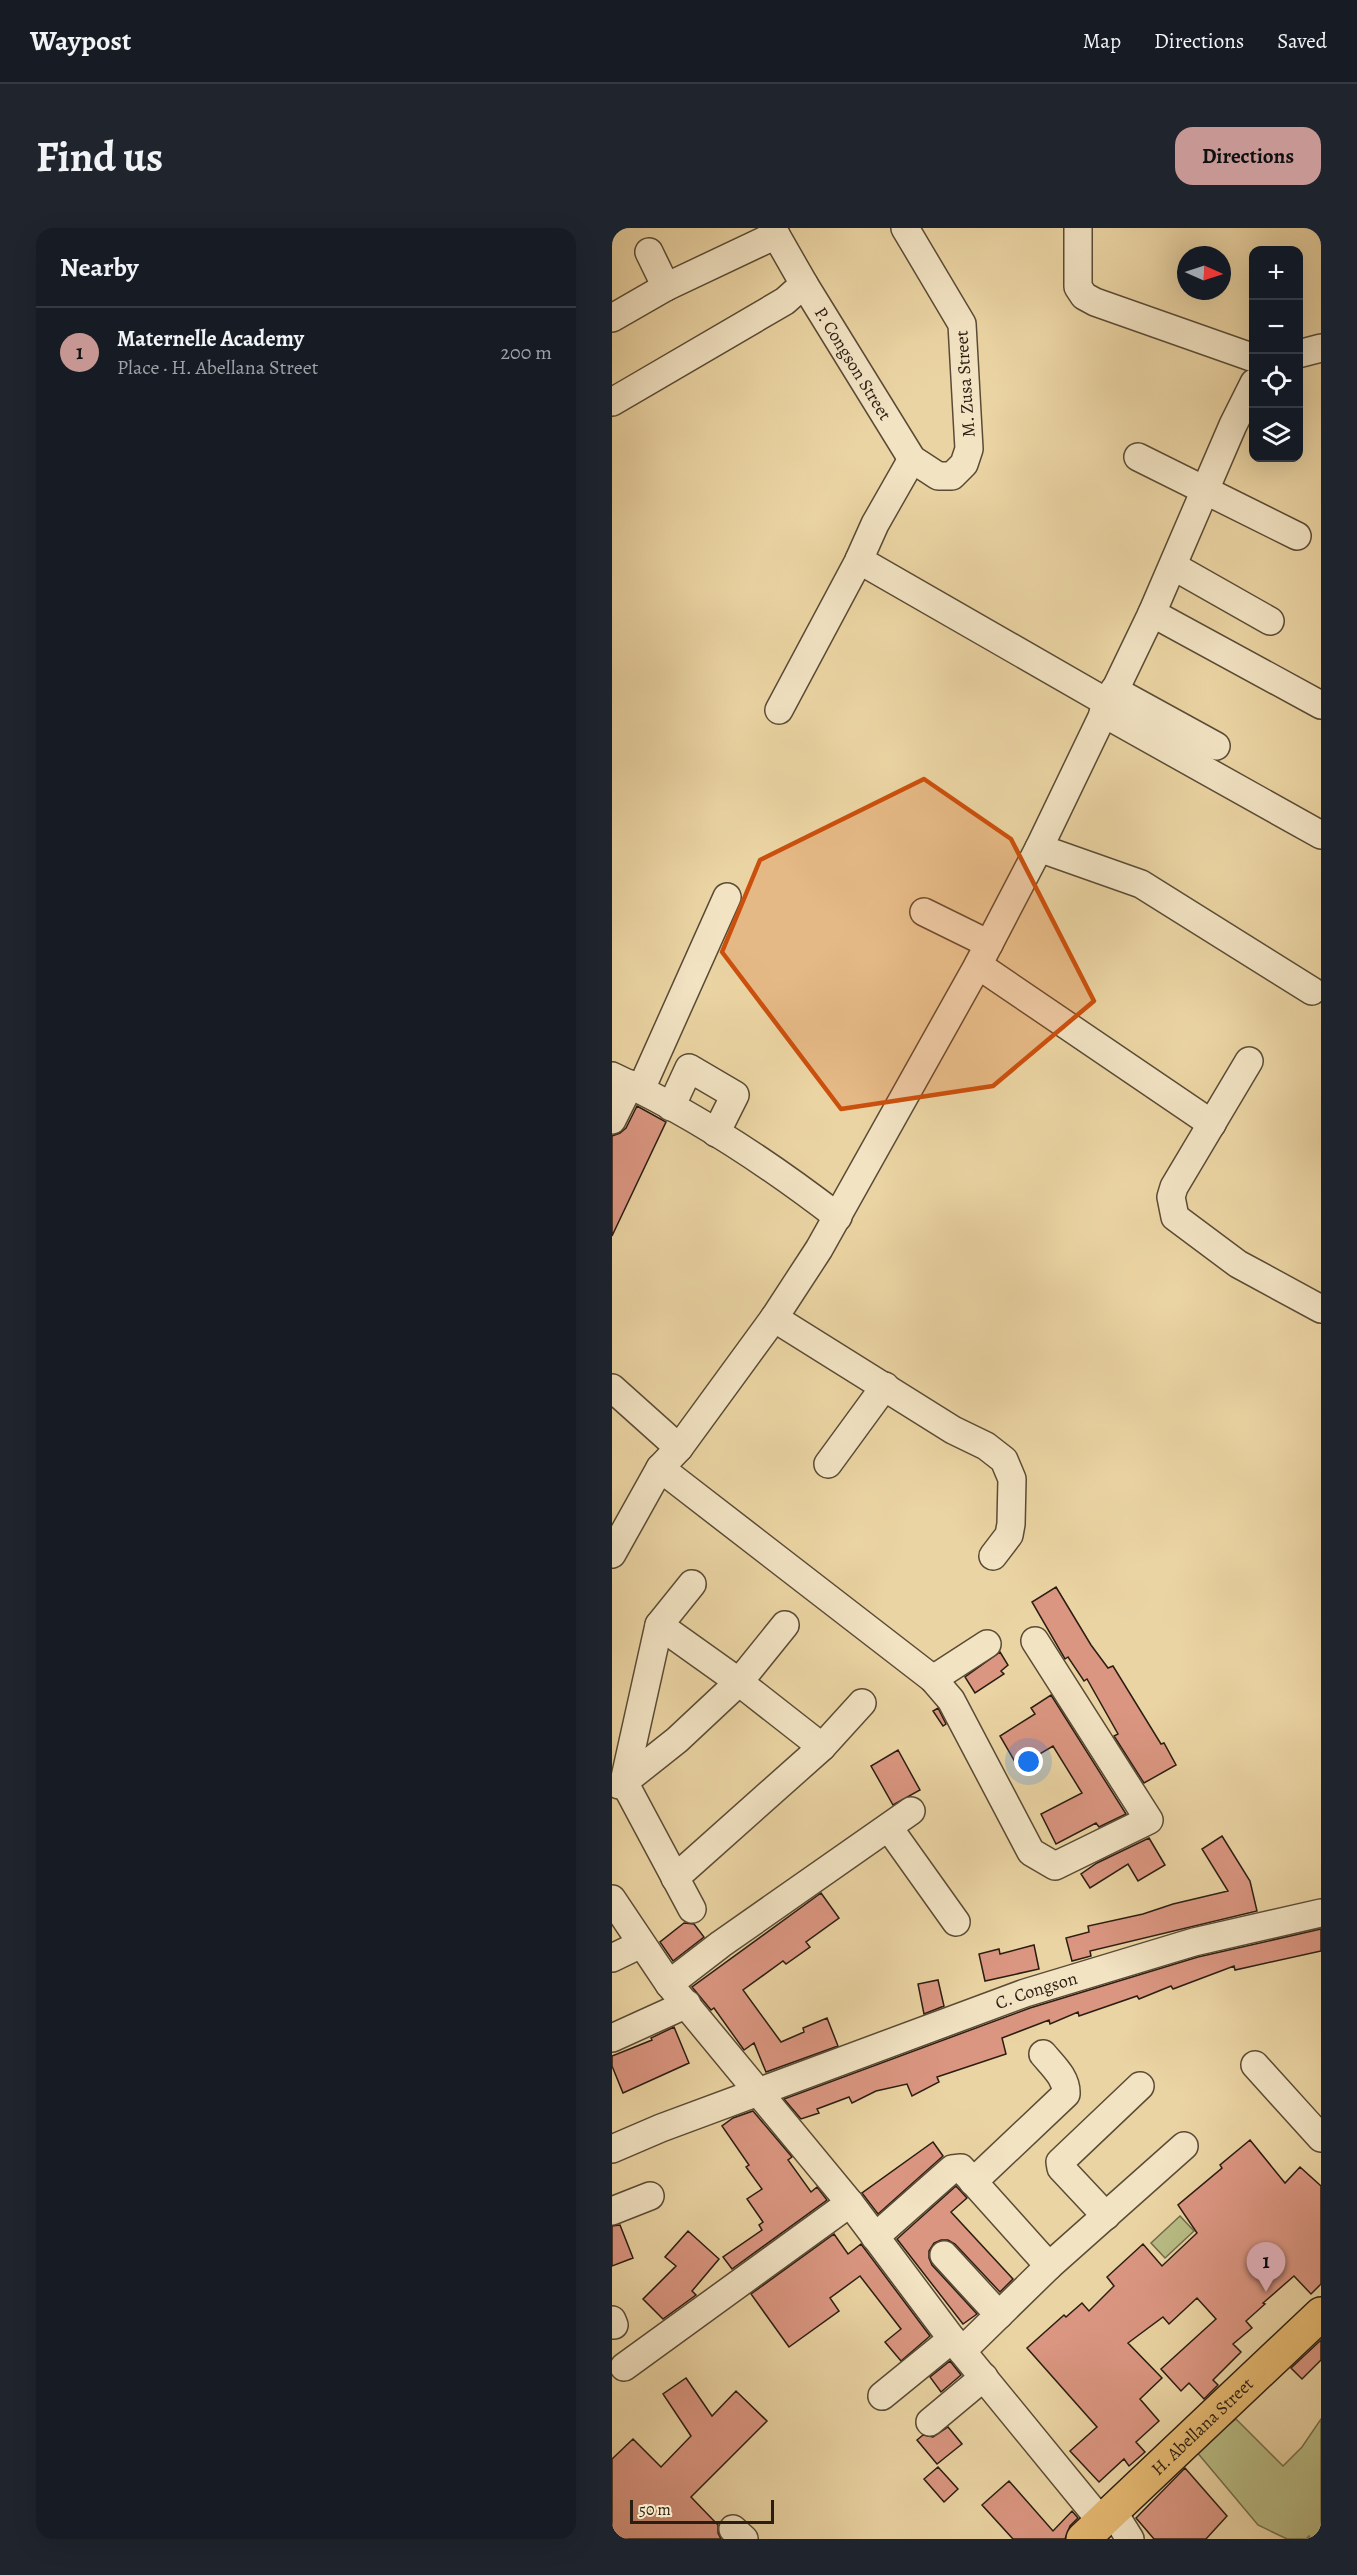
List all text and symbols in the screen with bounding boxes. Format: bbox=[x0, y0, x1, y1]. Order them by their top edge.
text: Waypost bbox=[30, 22, 131, 60]
text: Map bbox=[1083, 27, 1121, 55]
text: Directions bbox=[1154, 27, 1244, 55]
text: Saved bbox=[1277, 27, 1327, 55]
button: Directions bbox=[1175, 127, 1321, 185]
text: Find us bbox=[36, 128, 163, 185]
north arrow bbox=[1177, 246, 1231, 300]
map controls bbox=[1249, 246, 1303, 462]
button: + bbox=[1249, 246, 1303, 300]
text: Nearby bbox=[60, 250, 139, 285]
button: − bbox=[1249, 300, 1303, 354]
street label: P. Congson Street bbox=[809, 302, 897, 425]
text: Maternelle Academy bbox=[117, 324, 304, 354]
street label: M. Zusa Street bbox=[949, 330, 981, 438]
text: 1 bbox=[76, 339, 83, 366]
text: 200 m bbox=[501, 339, 552, 366]
text: Place · H. Abellana Street bbox=[117, 354, 318, 381]
button: locate bbox=[1249, 354, 1303, 408]
button: layers bbox=[1249, 408, 1303, 462]
your location bbox=[1014, 1747, 1043, 1776]
street label: C. Congson bbox=[992, 1966, 1080, 2015]
pin: 1 bbox=[1246, 2242, 1286, 2292]
street label: H. Abellana Street bbox=[1146, 2372, 1259, 2481]
scale bar bbox=[630, 2497, 774, 2524]
text: 50 m bbox=[639, 2499, 671, 2521]

